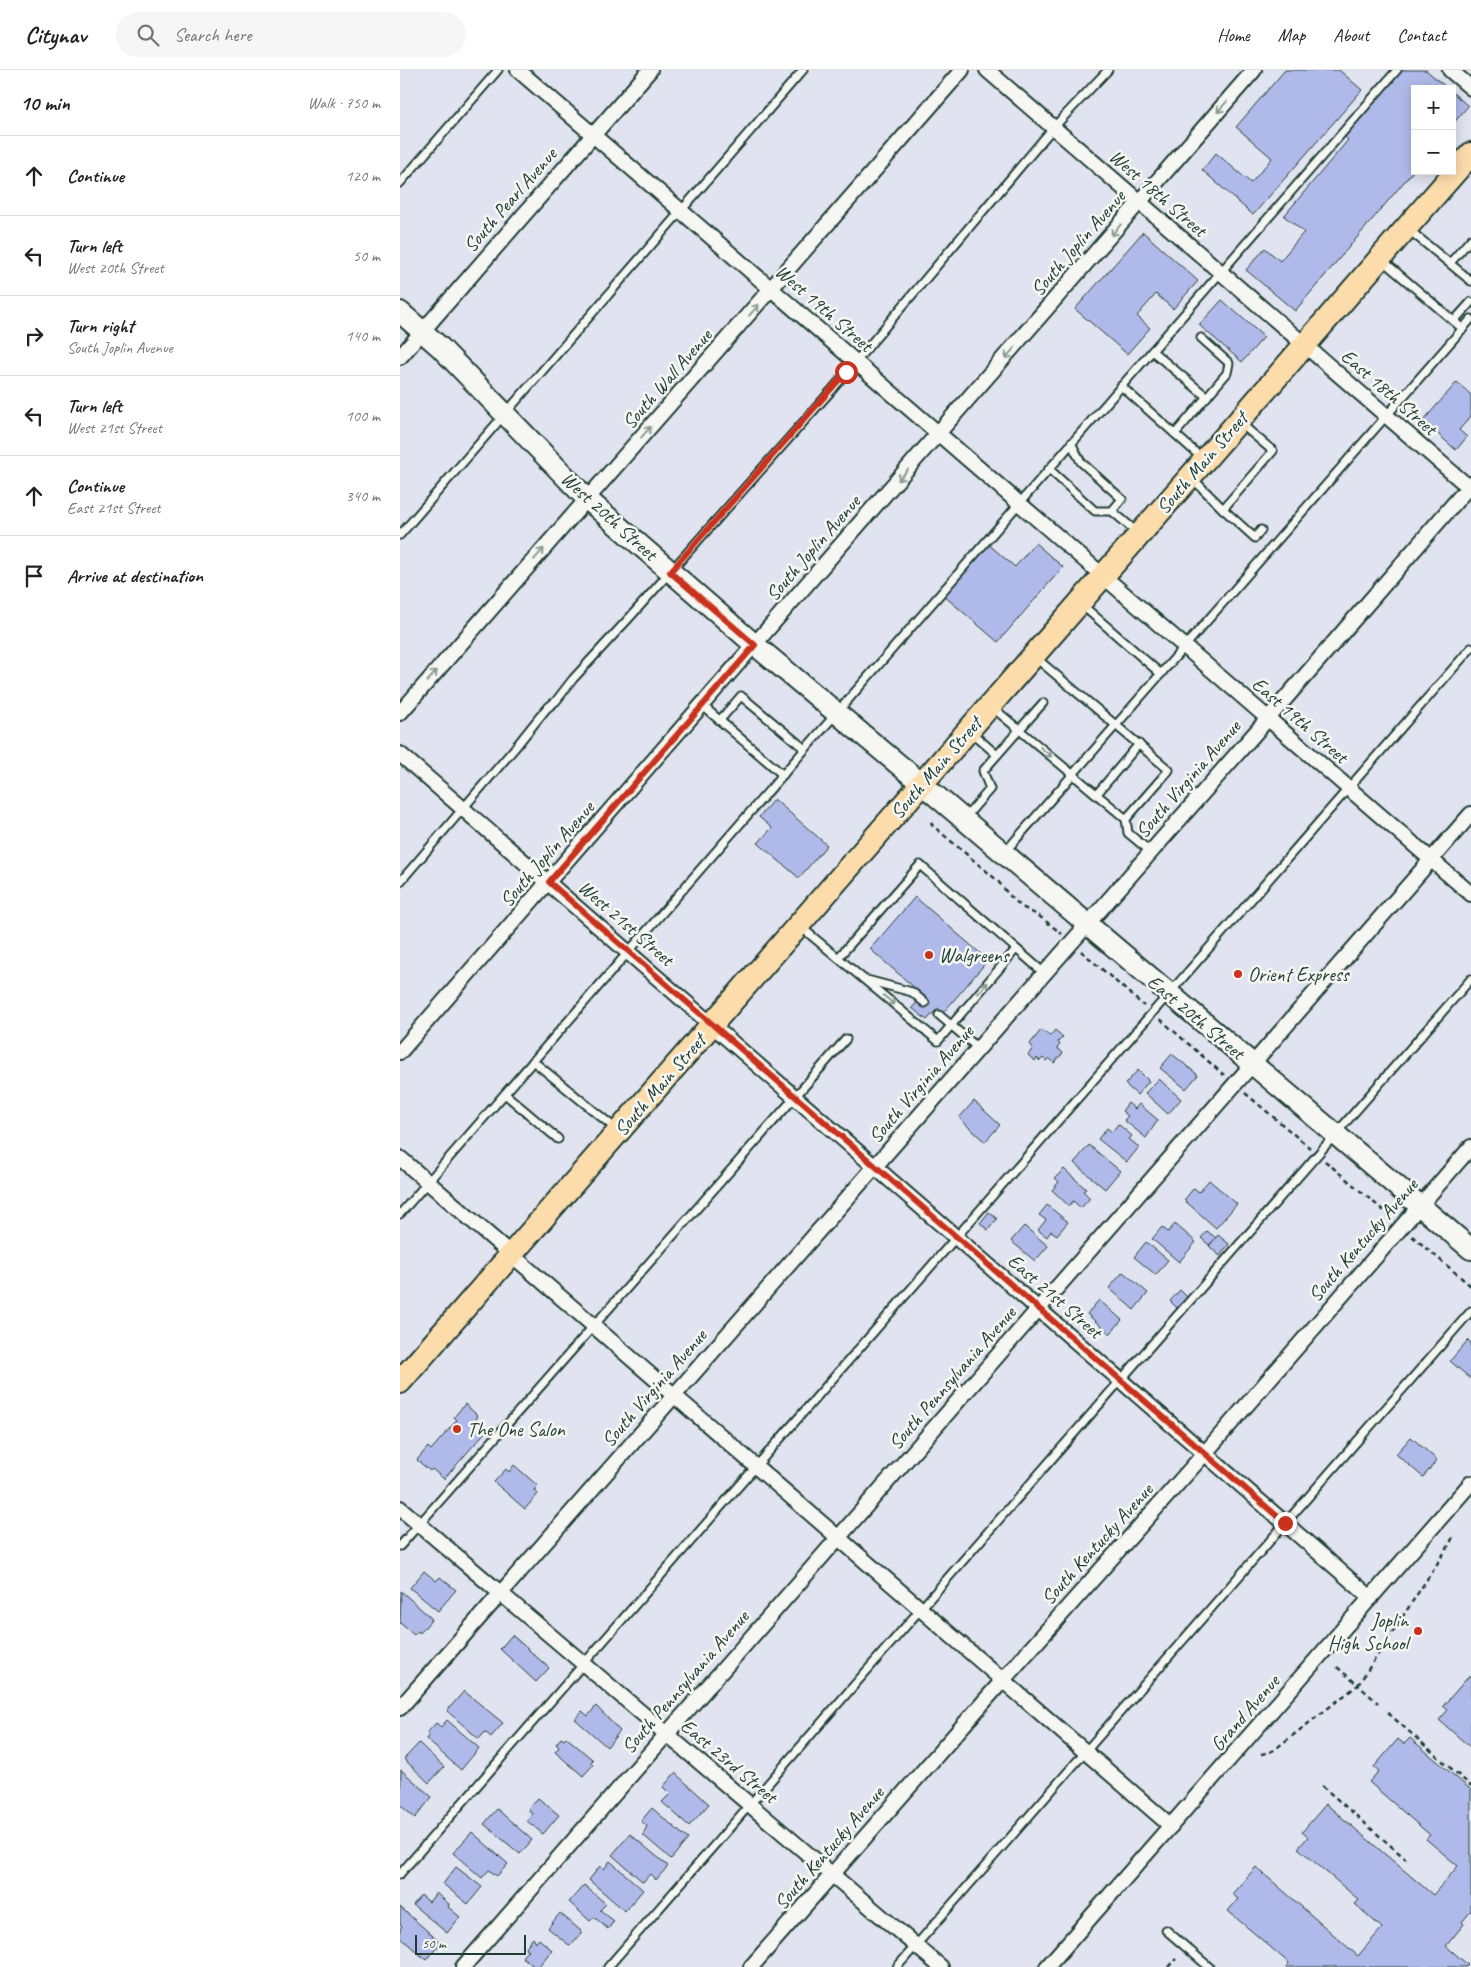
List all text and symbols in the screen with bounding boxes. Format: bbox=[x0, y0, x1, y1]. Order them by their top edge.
search box bbox=[116, 12, 466, 57]
text: Citynav bbox=[25, 20, 86, 50]
icon: search bbox=[134, 21, 162, 49]
text: Search here bbox=[174, 23, 251, 47]
text: Home bbox=[1217, 24, 1250, 46]
text: Map bbox=[1278, 24, 1305, 46]
text: About bbox=[1333, 24, 1369, 46]
text: Contact bbox=[1397, 24, 1446, 46]
map controls bbox=[1411, 85, 1456, 175]
button: + bbox=[1411, 85, 1456, 130]
text: 10 min bbox=[20, 90, 70, 116]
text: Walk · 750 m bbox=[308, 93, 380, 113]
one-way arrow bbox=[1217, 100, 1228, 113]
button: − bbox=[1411, 130, 1456, 175]
street label: South Pearl Avenue bbox=[458, 142, 563, 257]
street label: West 18th Street bbox=[1104, 144, 1214, 244]
icon: ahead bbox=[20, 162, 48, 190]
text: Continue bbox=[67, 164, 124, 188]
text: 120 m bbox=[346, 166, 380, 186]
street label: South Joplin Avenue bbox=[1025, 184, 1132, 301]
one-way arrow bbox=[1111, 223, 1122, 236]
text: Turn left bbox=[67, 234, 122, 258]
icon: left bbox=[20, 242, 48, 270]
text: 50 m bbox=[353, 246, 380, 266]
text: West 20th Street bbox=[67, 258, 164, 278]
street label: West 19th Street bbox=[770, 259, 880, 359]
one-way arrow bbox=[748, 303, 760, 316]
text: Turn right bbox=[67, 314, 134, 338]
icon: right bbox=[20, 322, 48, 350]
street label: South Wall Avenue bbox=[617, 323, 718, 434]
text: 140 m bbox=[346, 326, 380, 346]
text: South Joplin Avenue bbox=[67, 338, 173, 358]
street label: East 18th Street bbox=[1336, 343, 1444, 442]
one-way arrow bbox=[1004, 346, 1016, 359]
route start bbox=[835, 361, 858, 384]
text: Turn left bbox=[67, 394, 122, 418]
icon: left bbox=[20, 402, 48, 430]
street label: South Main Street bbox=[1151, 404, 1255, 519]
text: 100 m bbox=[346, 406, 380, 426]
text: West 21st Street bbox=[67, 418, 162, 438]
one-way arrow bbox=[641, 425, 652, 438]
street label: West 20th Street bbox=[556, 466, 664, 567]
one-way arrow bbox=[897, 469, 909, 482]
text: Continue bbox=[67, 474, 124, 498]
icon: ahead bbox=[20, 482, 48, 510]
text: 340 m bbox=[346, 486, 380, 506]
street label: South Joplin Avenue bbox=[760, 489, 867, 606]
text: East 21st Street bbox=[67, 498, 161, 518]
one-way arrow bbox=[533, 547, 545, 560]
icon: arrive bbox=[20, 562, 48, 590]
text: Arrive at destination bbox=[67, 564, 203, 588]
one-way arrow bbox=[426, 670, 437, 683]
street label: East 19th Street bbox=[1247, 671, 1355, 770]
street label: South Main Street bbox=[885, 709, 989, 824]
street label: South Virginia Avenue bbox=[1130, 714, 1247, 843]
one-way arrow bbox=[1039, 747, 1052, 758]
street label: South Joplin Avenue bbox=[494, 795, 601, 912]
street label: West 21st Street bbox=[573, 875, 681, 973]
place label: Walgreens bbox=[939, 943, 1011, 968]
marker: Walgreens bbox=[923, 949, 935, 961]
place label: Orient Express bbox=[1248, 962, 1351, 987]
marker: Orient Express bbox=[1232, 968, 1244, 980]
street label: East 20th Street bbox=[1142, 969, 1252, 1066]
one-way arrow bbox=[977, 982, 989, 995]
one-way arrow bbox=[882, 995, 895, 1006]
street label: South Virginia Avenue bbox=[863, 1019, 980, 1148]
street label: South Main Street bbox=[609, 1026, 713, 1141]
street label: South Kentucky Avenue bbox=[1303, 1172, 1424, 1307]
street label: East 21st Street bbox=[1003, 1248, 1109, 1345]
street label: South Pennsylvania Avenue bbox=[883, 1300, 1022, 1455]
street label: South Virginia Avenue bbox=[596, 1323, 713, 1452]
place label: The One Salon bbox=[467, 1417, 566, 1442]
marker: The One Salon bbox=[451, 1423, 463, 1435]
street label: South Kentucky Avenue bbox=[1036, 1477, 1159, 1610]
route end bbox=[1274, 1512, 1297, 1535]
street label: South Pennsylvania Avenue bbox=[616, 1604, 755, 1759]
place label: Joplin High School bbox=[1328, 1608, 1412, 1656]
marker: Joplin High School bbox=[1412, 1625, 1424, 1637]
street label: Grand Avenue bbox=[1205, 1668, 1286, 1756]
street label: East 23rd Street bbox=[676, 1713, 784, 1810]
street label: South Kentucky Avenue bbox=[769, 1780, 890, 1915]
scale bar bbox=[415, 1932, 526, 1955]
text: 50 m bbox=[422, 1935, 446, 1952]

